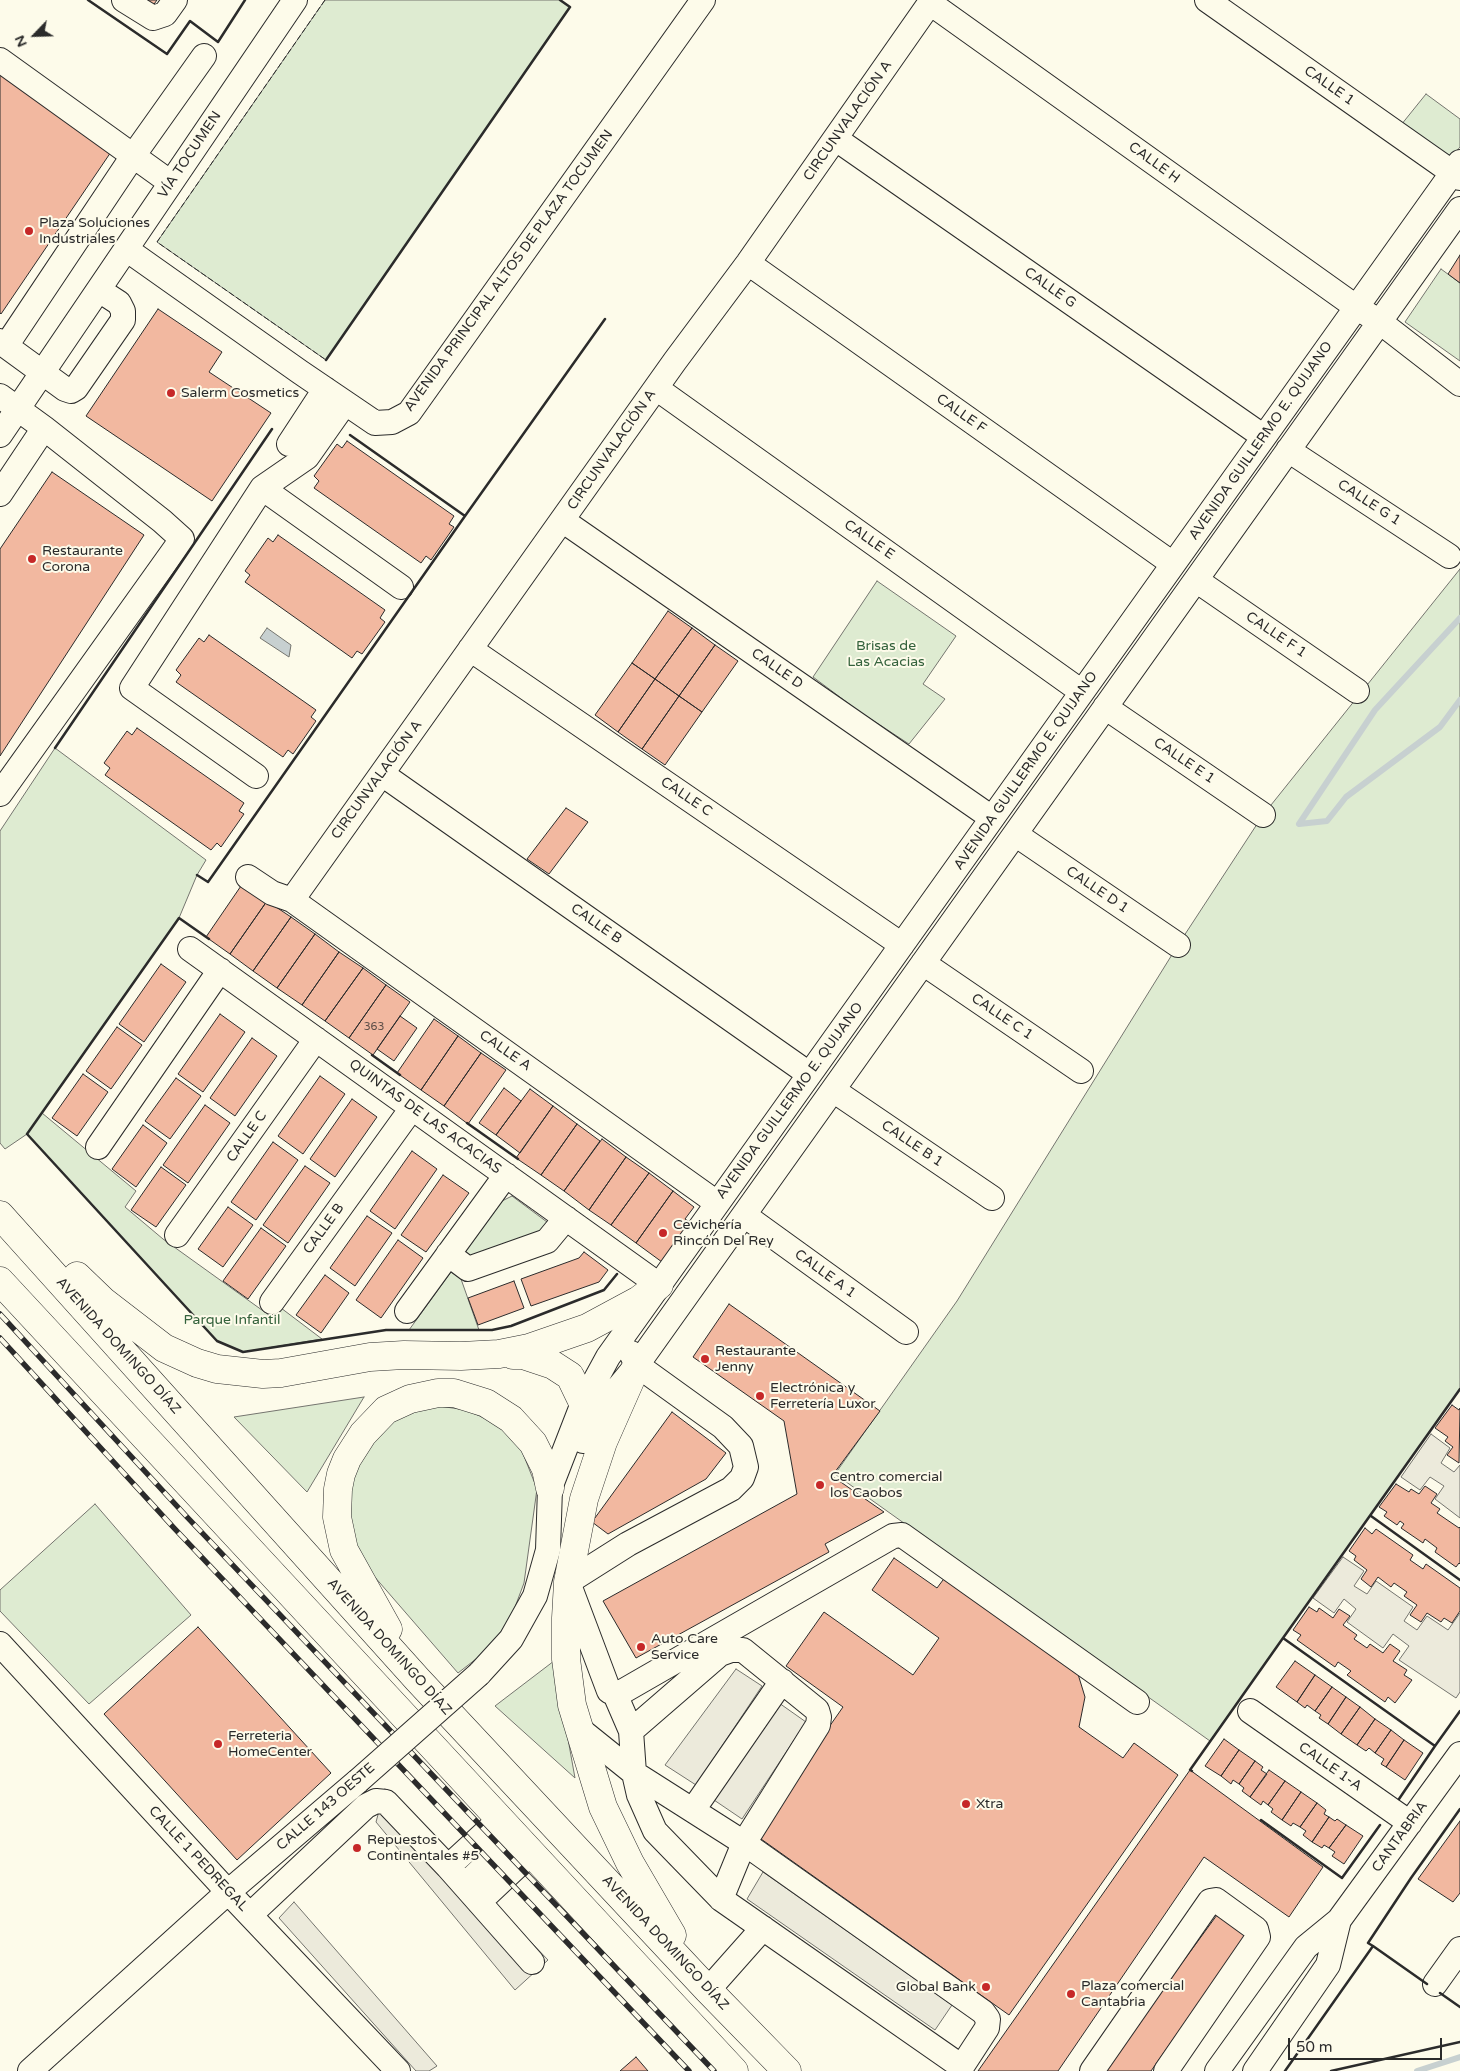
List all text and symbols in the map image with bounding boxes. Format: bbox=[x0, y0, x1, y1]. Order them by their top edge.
north arrow bbox=[10, 10, 60, 60]
text: N bbox=[11, 33, 31, 50]
street label: CIRCUNVALACIÓN A bbox=[800, 58, 896, 184]
street label: CALLE 1 bbox=[1301, 63, 1357, 109]
street label: VÍA TOCUMEN bbox=[155, 108, 225, 202]
street label: AVENIDA PRINCIPAL ALTOS DE PLAZA TOCUMEN bbox=[401, 127, 617, 415]
street label: CALLE H bbox=[1125, 139, 1183, 187]
place label: Plaza Soluciones Industriales bbox=[39, 215, 150, 248]
marker: Plaza Soluciones Industriales bbox=[23, 225, 35, 237]
street label: CALLE G bbox=[1021, 264, 1079, 312]
street label: AVENIDA GUILLERMO E. QUIJANO bbox=[1186, 338, 1336, 544]
place label: Salerm Cosmetics bbox=[181, 385, 299, 401]
marker: Salerm Cosmetics bbox=[165, 387, 177, 399]
street label: CIRCUNVALACIÓN A bbox=[564, 387, 660, 513]
street label: CALLE F bbox=[933, 391, 989, 437]
street label: CALLE G 1 bbox=[1334, 476, 1404, 530]
street label: CALLE E bbox=[841, 517, 897, 563]
place label: Restaurante Corona bbox=[42, 543, 123, 576]
marker: Restaurante Corona bbox=[26, 553, 38, 565]
street label: CALLE F 1 bbox=[1242, 609, 1310, 661]
park label: Brisas de Las Acacias bbox=[847, 638, 925, 670]
street label: CALLE D bbox=[748, 645, 806, 693]
street label: AVENIDA GUILLERMO E. QUIJANO bbox=[951, 668, 1101, 874]
street label: CIRCUNVALACIÓN A bbox=[328, 717, 426, 843]
street label: CALLE E 1 bbox=[1150, 734, 1218, 788]
street label: CALLE C bbox=[657, 774, 715, 820]
street label: CALLE D 1 bbox=[1063, 863, 1131, 917]
street label: CALLE B bbox=[567, 900, 625, 948]
street label: CALLE C 1 bbox=[968, 990, 1036, 1044]
street label: AVENIDA GUILLERMO E. QUIJANO bbox=[713, 1000, 867, 1202]
house number: 363 bbox=[364, 1020, 384, 1034]
street label: CALLE A bbox=[476, 1027, 534, 1075]
street label: QUINTAS DE LAS ACACIAS bbox=[346, 1056, 504, 1178]
street label: CALLE C bbox=[223, 1108, 271, 1166]
street label: CALLE B 1 bbox=[878, 1117, 946, 1171]
street label: CALLE B bbox=[300, 1200, 348, 1258]
place label: Cevichería Rincón Del Rey bbox=[673, 1217, 774, 1250]
marker: Cevichería Rincón Del Rey bbox=[657, 1227, 669, 1239]
street label: CALLE A 1 bbox=[791, 1246, 859, 1302]
street label: AVENIDA DOMINGO DÍAZ bbox=[52, 1274, 184, 1418]
park label: Parque Infantil bbox=[184, 1312, 280, 1328]
place label: Restaurante Jenny bbox=[715, 1343, 796, 1375]
marker: Restaurante Jenny bbox=[699, 1353, 711, 1365]
place label: Electrónica y Ferretería Luxor bbox=[770, 1380, 876, 1412]
marker: Electrónica y Ferretería Luxor bbox=[754, 1390, 766, 1402]
place label: Centro comercial los Caobos bbox=[830, 1469, 943, 1501]
marker: Centro comercial los Caobos bbox=[814, 1479, 826, 1491]
street label: AVENIDA DOMINGO DÍAZ bbox=[323, 1575, 455, 1719]
place label: Auto Care Service bbox=[651, 1631, 718, 1664]
marker: Auto Care Service bbox=[635, 1641, 647, 1653]
place label: Ferreteria HomeCenter bbox=[228, 1728, 312, 1760]
marker: Ferreteria HomeCenter bbox=[212, 1738, 224, 1750]
street label: CALLE 1-A bbox=[1295, 1739, 1365, 1795]
street label: CALLE 143 OESTE bbox=[273, 1760, 379, 1854]
place label: Xtra bbox=[976, 1796, 1003, 1812]
marker: Xtra bbox=[960, 1798, 972, 1810]
street label: CANTABRIA bbox=[1369, 1798, 1431, 1876]
street label: CALLE 1 PEDREGAL bbox=[145, 1803, 251, 1915]
place label: Repuestos Continentales #5 bbox=[367, 1832, 479, 1864]
marker: Repuestos Continentales #5 bbox=[351, 1842, 363, 1854]
street label: AVENIDA DOMINGO DÍAZ bbox=[598, 1872, 732, 2014]
place label: Plaza comercial Cantabria bbox=[1081, 1978, 1184, 2010]
place label: Global Bank bbox=[896, 1979, 976, 1995]
marker: Global Bank bbox=[980, 1981, 992, 1993]
marker: Plaza comercial Cantabria bbox=[1065, 1988, 1077, 2000]
scale bar bbox=[1290, 2028, 1444, 2060]
text: 50 m bbox=[1296, 2038, 1333, 2056]

